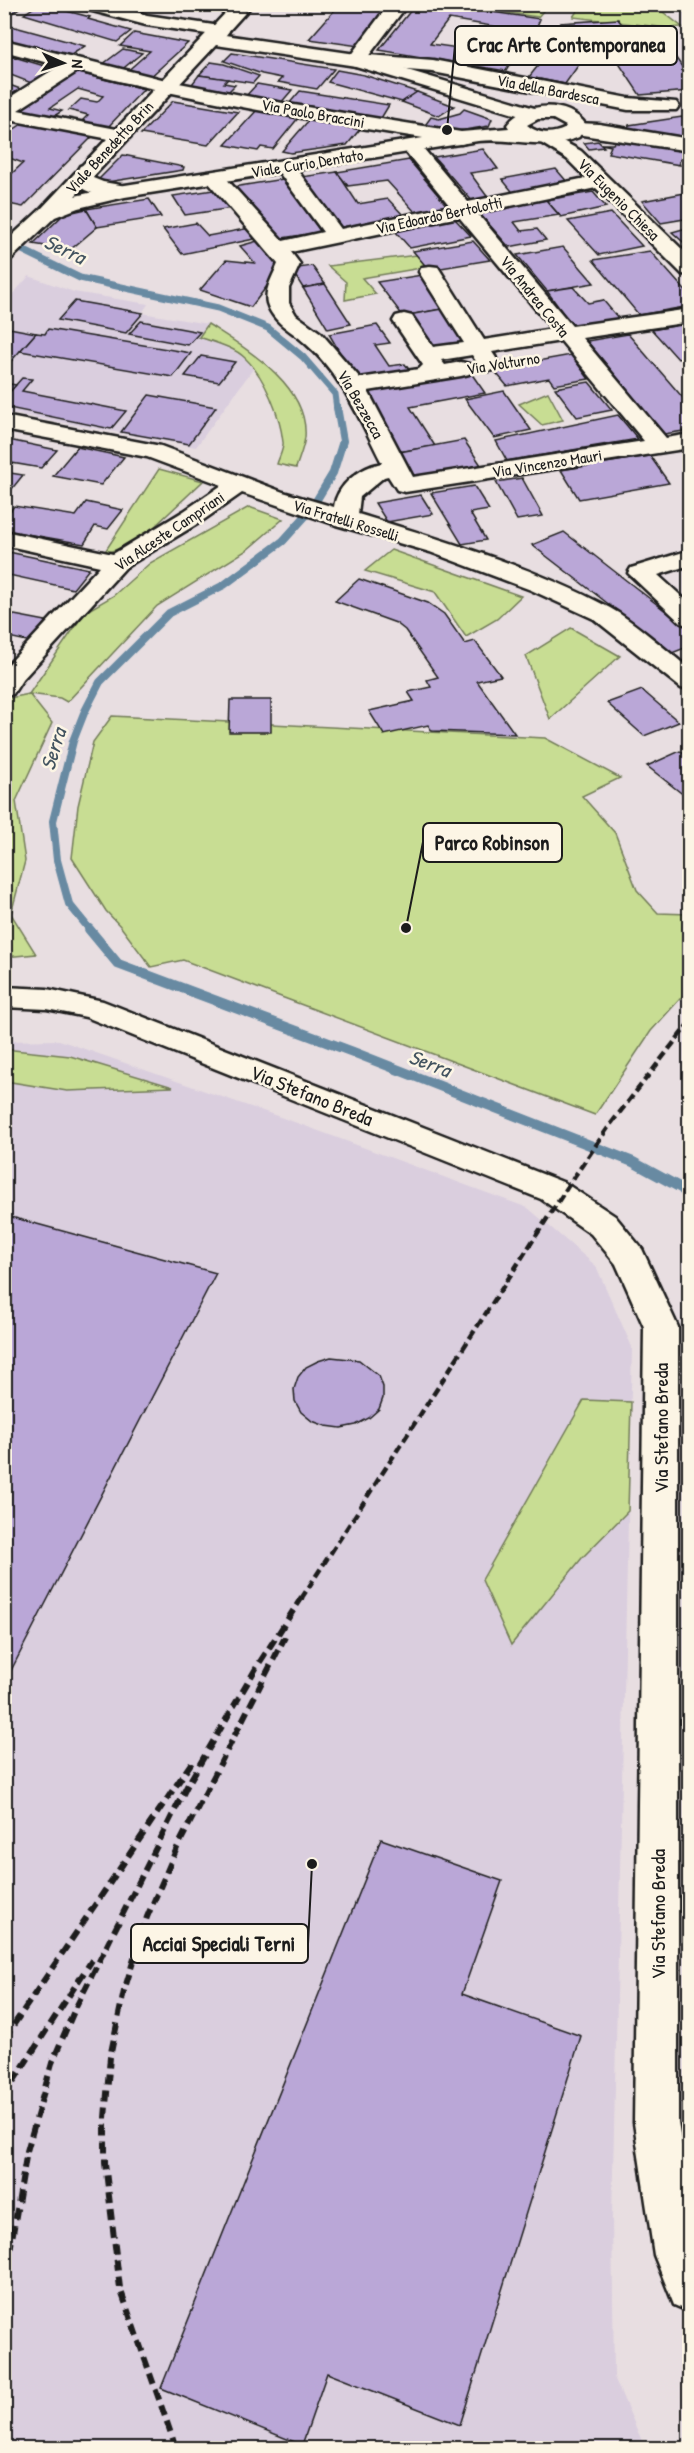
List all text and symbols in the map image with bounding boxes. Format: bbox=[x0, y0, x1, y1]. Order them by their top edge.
callout: Crac Arte Contemporanea bbox=[455, 26, 677, 65]
text: Crac Arte Contemporanea bbox=[467, 30, 666, 60]
north arrow bbox=[33, 33, 93, 93]
text: N bbox=[67, 59, 89, 69]
street label: Via della Bardesca bbox=[495, 68, 601, 110]
street label: Via Paolo Braccini bbox=[260, 93, 366, 133]
street label: Viale Benedetto Brin bbox=[60, 96, 158, 198]
street label: Viale Curio Dentato bbox=[249, 143, 365, 183]
street label: Via Eugenio Chiesa bbox=[573, 153, 665, 245]
street label: Via Edoardo Bertolotti bbox=[374, 191, 504, 239]
water label: Serra bbox=[40, 227, 93, 272]
street label: Via Andrea Costa bbox=[495, 250, 575, 342]
street label: Via Volturno bbox=[465, 346, 542, 380]
street label: Via Bezzecca bbox=[333, 366, 389, 442]
street label: Via Vincenzo Mauri bbox=[490, 443, 604, 483]
street label: Via Alceste Campriani bbox=[110, 486, 228, 576]
street label: Via Fratelli Rosselli bbox=[290, 493, 402, 547]
water label: Serra bbox=[33, 722, 74, 774]
callout: Parco Robinson bbox=[423, 823, 562, 862]
text: Parco Robinson bbox=[435, 828, 549, 857]
water label: Serra bbox=[405, 1042, 458, 1085]
street label: Via Stefano Breda bbox=[247, 1058, 378, 1132]
street label: Via Stefano Breda bbox=[647, 1363, 674, 1493]
street label: Via Stefano Breda bbox=[644, 1849, 671, 1979]
callout: Acciai Speciali Terni bbox=[131, 1924, 308, 1963]
text: Acciai Speciali Terni bbox=[143, 1929, 295, 1959]

